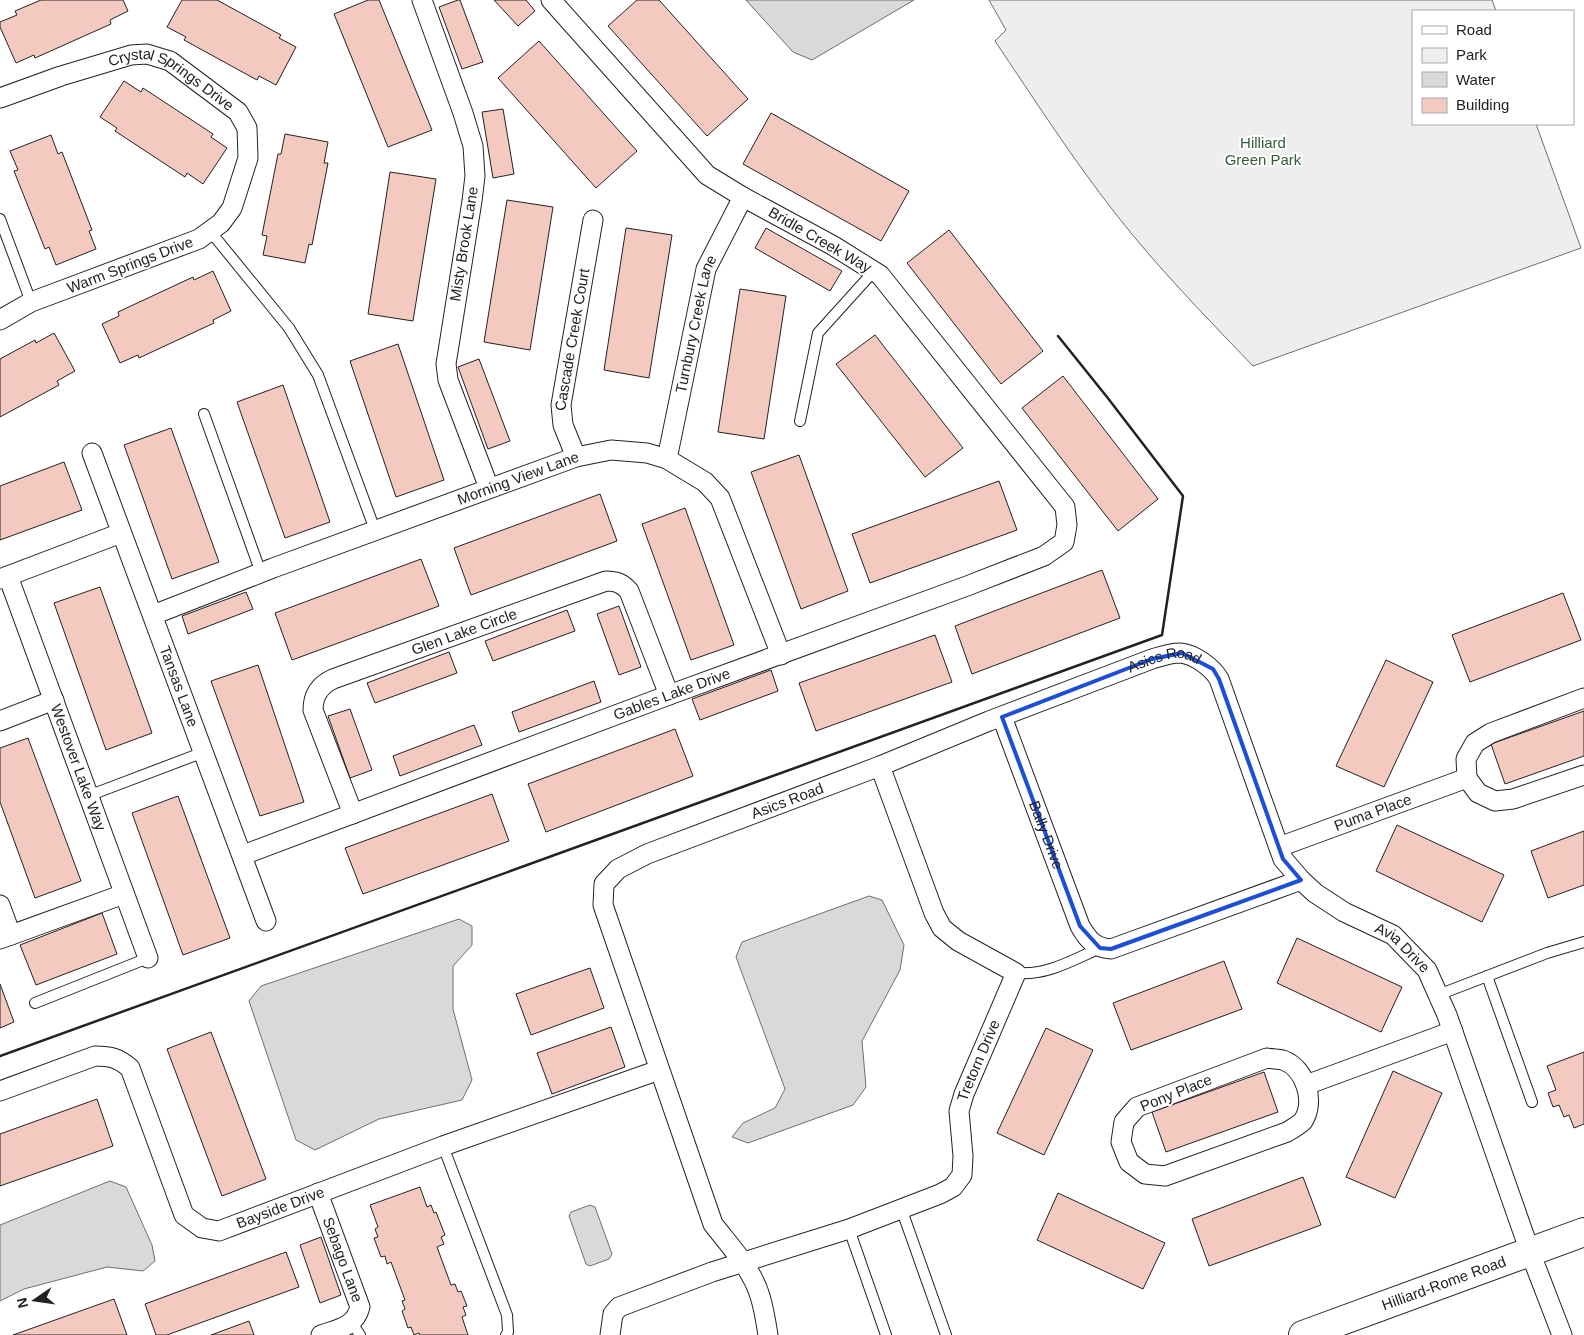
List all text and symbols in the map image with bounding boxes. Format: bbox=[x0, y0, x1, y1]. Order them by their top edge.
legend bbox=[1412, 10, 1574, 125]
text: Road bbox=[1456, 21, 1492, 38]
street label: Crystal Springs Drive bbox=[106, 45, 237, 114]
text: Park bbox=[1456, 46, 1487, 63]
text: Water bbox=[1456, 71, 1495, 88]
text: Building bbox=[1456, 96, 1509, 113]
park label: Hilliard Green Park bbox=[1225, 134, 1302, 168]
street label: Misty Brook Lane bbox=[446, 185, 481, 302]
street label: Bridle Creek Way bbox=[766, 203, 875, 276]
street label: Warm Springs Drive bbox=[64, 233, 195, 296]
street label: Turnbury Creek Lane bbox=[672, 252, 720, 395]
street label: Cascade Creek Court bbox=[552, 266, 593, 412]
street label: Morning View Lane bbox=[455, 448, 581, 508]
street label: Glen Lake Circle bbox=[409, 605, 519, 658]
street label: Tansas Lane bbox=[156, 643, 202, 729]
street label: Asics Road bbox=[1125, 644, 1205, 675]
street label: Gables Lake Drive bbox=[611, 664, 732, 723]
street label: Westover Lake Way bbox=[48, 702, 110, 833]
street label: Asics Road bbox=[749, 779, 826, 822]
street label: Puma Place bbox=[1332, 790, 1414, 834]
street label: Bally Drive bbox=[1026, 798, 1067, 871]
street label: Avia Drive bbox=[1372, 919, 1434, 976]
street label: Tretorn Drive bbox=[953, 1017, 1003, 1103]
street label: Pony Place bbox=[1137, 1070, 1214, 1115]
street label: Bayside Drive bbox=[234, 1183, 327, 1232]
street label: Sebago Lane bbox=[320, 1215, 366, 1304]
street label: Hilliard-Rome Road bbox=[1379, 1252, 1508, 1313]
north arrow bbox=[10, 1275, 60, 1325]
text: N bbox=[13, 1296, 31, 1310]

